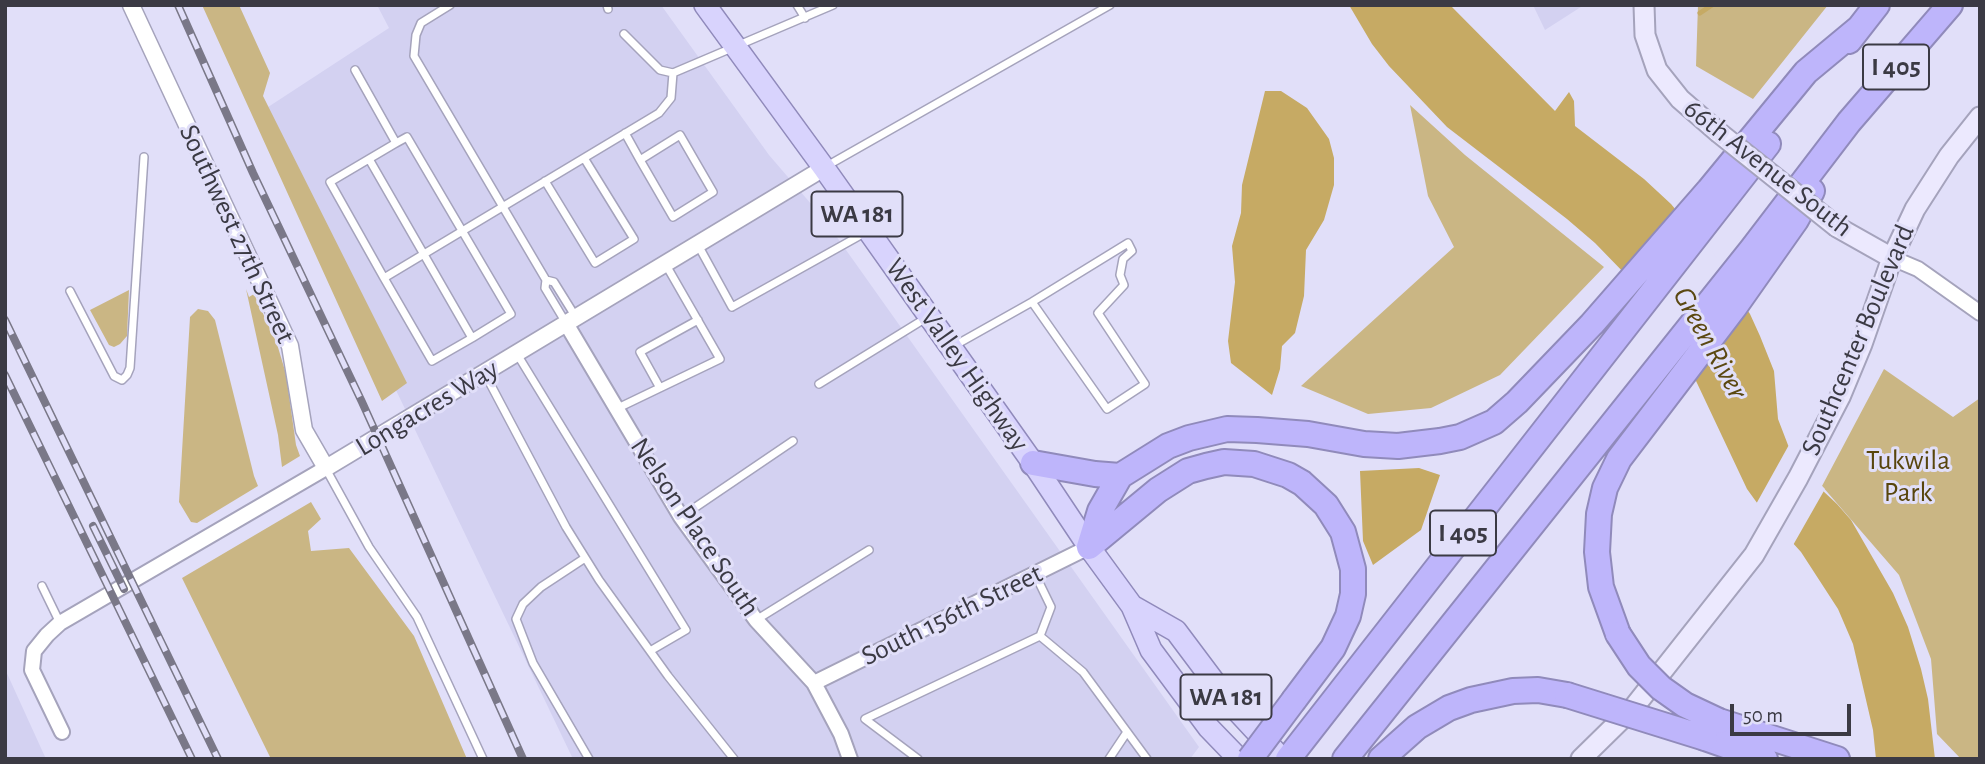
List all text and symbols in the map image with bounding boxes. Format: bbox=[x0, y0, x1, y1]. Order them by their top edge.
road number: I 405 bbox=[1863, 44, 1929, 90]
street label: 66th Avenue South bbox=[1677, 92, 1859, 244]
street label: Southwest 27th Street bbox=[172, 119, 302, 349]
road number: WA 181 bbox=[812, 192, 903, 236]
street label: Southcenter Boulevard bbox=[1794, 219, 1922, 461]
street label: West Valley Highway bbox=[878, 252, 1036, 458]
water label: Green River bbox=[1665, 281, 1755, 405]
street label: Longacres Way bbox=[349, 352, 505, 464]
street label: Nelson Place South bbox=[623, 431, 767, 623]
park label: Tukwila Park bbox=[1866, 444, 1950, 510]
road number: I 405 bbox=[1430, 510, 1496, 555]
street label: South 156th Street bbox=[856, 557, 1048, 673]
road number: WA 181 bbox=[1180, 674, 1272, 720]
scale bar bbox=[1733, 690, 1854, 734]
text: 50 m bbox=[1743, 705, 1783, 726]

